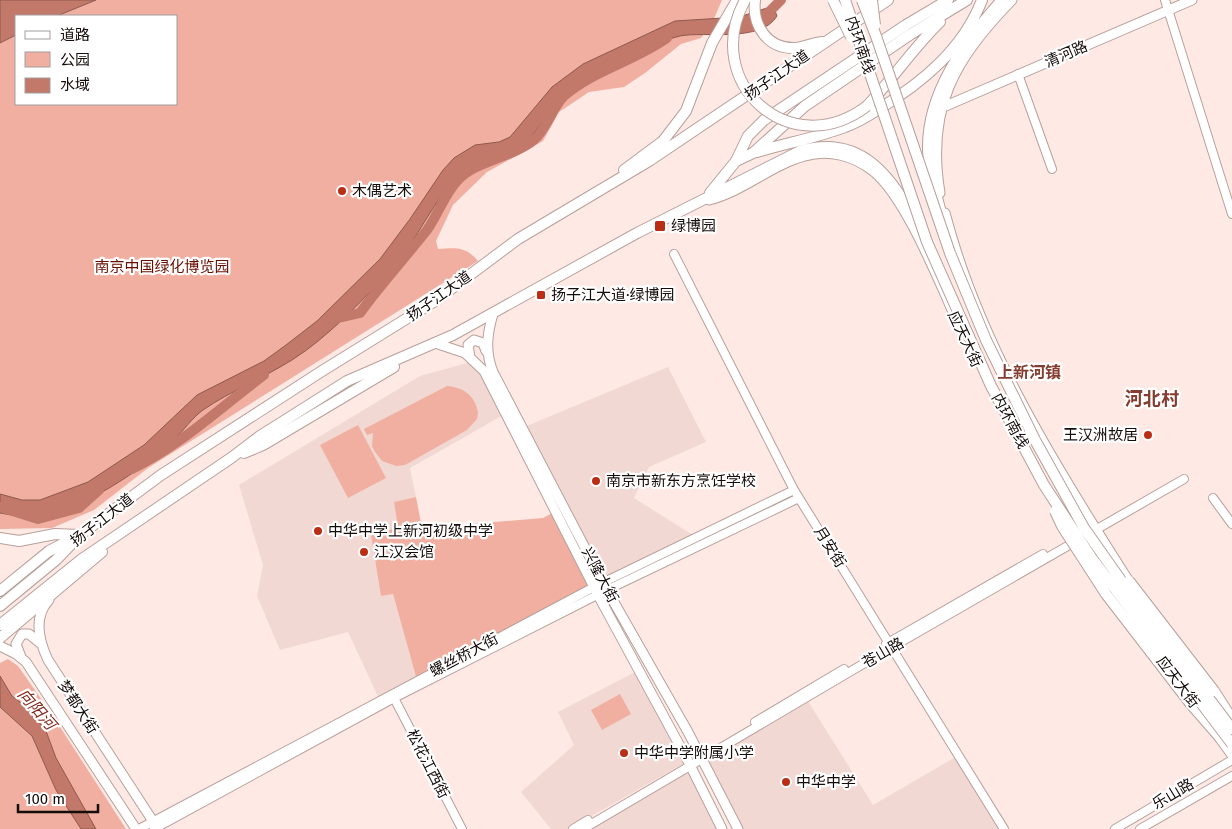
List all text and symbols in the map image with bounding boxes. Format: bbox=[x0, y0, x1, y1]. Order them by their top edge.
street label: 内环南线 bbox=[842, 14, 878, 76]
legend bbox=[15, 15, 178, 105]
text: 道路 bbox=[60, 26, 90, 44]
street label: 清河路 bbox=[1042, 37, 1090, 71]
street label: 扬子江大道 bbox=[741, 46, 813, 104]
text: 公园 bbox=[60, 51, 90, 69]
text: 水域 bbox=[60, 76, 90, 94]
place label: 木偶艺术 bbox=[352, 182, 412, 200]
marker: 木偶艺术 bbox=[336, 185, 348, 197]
place label: 绿博园 bbox=[671, 217, 716, 235]
marker: 绿博园 bbox=[653, 219, 667, 233]
park label: 南京中国绿化博览园 bbox=[94, 258, 230, 276]
street label: 扬子江大道 bbox=[403, 267, 475, 325]
place label: 扬子江大道·绿博园 bbox=[551, 286, 675, 304]
marker: 扬子江大道·绿博园 bbox=[535, 289, 547, 301]
street label: 应天大街 bbox=[944, 308, 986, 370]
district label: 上新河镇 bbox=[997, 363, 1061, 382]
district label: 河北村 bbox=[1125, 388, 1179, 410]
street label: 内环南线 bbox=[988, 390, 1032, 452]
place label: 王汉洲故居 bbox=[1063, 426, 1138, 444]
marker: 王汉洲故居 bbox=[1142, 429, 1154, 441]
place label: 南京市新东方烹饪学校 bbox=[606, 472, 756, 490]
marker: 南京市新东方烹饪学校 bbox=[590, 475, 602, 487]
street label: 扬子江大道 bbox=[67, 490, 137, 550]
place label: 中华中学上新河初级中学 bbox=[328, 522, 493, 540]
street label: 月安街 bbox=[810, 523, 850, 571]
marker: 中华中学上新河初级中学 bbox=[312, 525, 324, 537]
place label: 江汉会馆 bbox=[374, 543, 434, 561]
street label: 兴隆大街 bbox=[578, 544, 622, 606]
marker: 江汉会馆 bbox=[358, 546, 370, 558]
street label: 螺丝桥大街 bbox=[427, 629, 501, 681]
street label: 苍山路 bbox=[859, 634, 907, 672]
street label: 应天大街 bbox=[1153, 653, 1203, 711]
street label: 梦都大街 bbox=[54, 677, 102, 737]
water label: 向阳河 bbox=[14, 685, 62, 736]
street label: 松花江西街 bbox=[403, 726, 453, 802]
place label: 中华中学附属小学 bbox=[634, 744, 754, 762]
marker: 中华中学附属小学 bbox=[618, 747, 630, 759]
place label: 中华中学 bbox=[796, 773, 856, 791]
street label: 乐山路 bbox=[1149, 775, 1197, 813]
marker: 中华中学 bbox=[780, 776, 792, 788]
scale bar bbox=[18, 782, 98, 814]
text: 100 m bbox=[25, 790, 65, 808]

